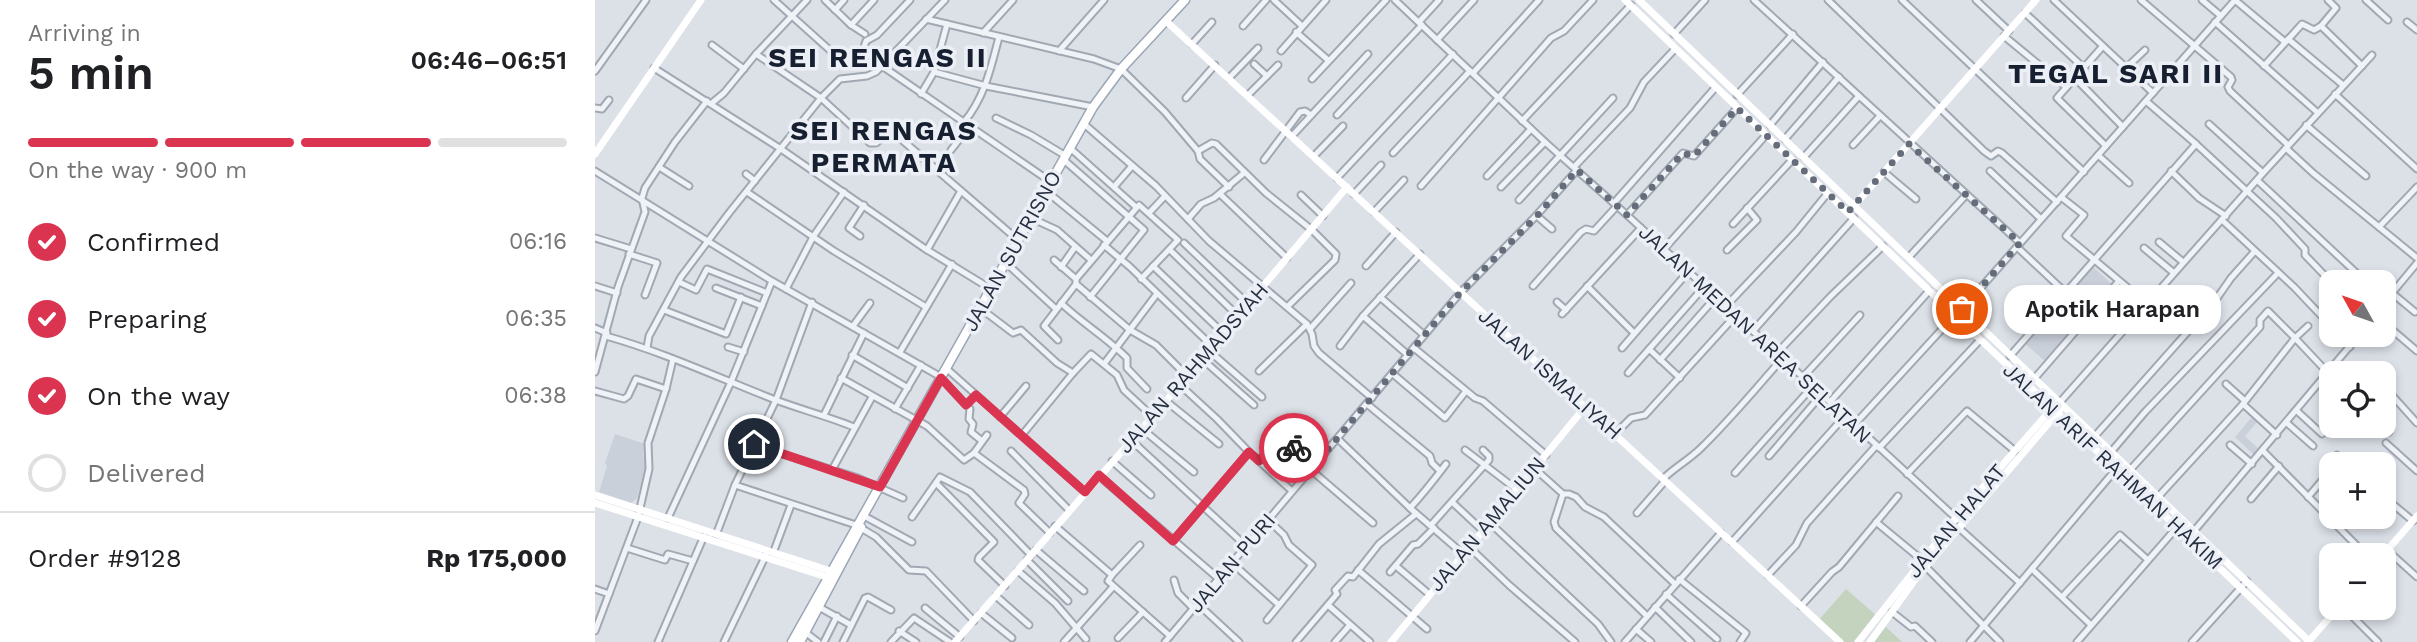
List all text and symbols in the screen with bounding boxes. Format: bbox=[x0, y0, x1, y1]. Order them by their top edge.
text: Arriving in bbox=[28, 20, 141, 47]
district label: SEI RENGAS II bbox=[768, 41, 988, 74]
text: 06:46–06:51 bbox=[410, 45, 567, 75]
text: 5 min bbox=[28, 46, 154, 100]
district label: TEGAL SARI II bbox=[2008, 57, 2224, 90]
district label: SEI RENGAS PERMATA bbox=[790, 114, 978, 179]
text: On the way · 900 m bbox=[28, 157, 247, 184]
street label: JALAN SUTRISNO bbox=[957, 166, 1066, 336]
street label: JALAN MEDAN AREA SELATAN bbox=[1634, 219, 1877, 448]
icon: check bbox=[28, 223, 66, 261]
text: Confirmed bbox=[87, 227, 220, 257]
text: 06:16 bbox=[509, 228, 567, 255]
north arrow bbox=[2319, 270, 2396, 346]
map controls bbox=[2319, 270, 2396, 620]
street label: JALAN RAHMADSYAH bbox=[1112, 277, 1273, 458]
pin bbox=[1932, 279, 1992, 339]
callout: Apotik Harapan bbox=[2004, 284, 2221, 334]
icon: bag bbox=[1943, 290, 1981, 328]
text: Apotik Harapan bbox=[2025, 296, 2200, 323]
icon: check bbox=[28, 300, 66, 338]
street label: JALAN ISMALIYAH bbox=[1473, 303, 1627, 445]
text: Preparing bbox=[87, 304, 207, 334]
text: 06:35 bbox=[505, 305, 567, 332]
street label: JALAN ARIF RAHMAN HAKIM bbox=[1998, 357, 2229, 574]
button: locate bbox=[2319, 361, 2396, 438]
icon: check bbox=[28, 377, 66, 415]
text: On the way bbox=[87, 381, 230, 411]
text: 06:38 bbox=[504, 382, 567, 409]
courier bbox=[1259, 413, 1329, 483]
pin bbox=[724, 414, 784, 474]
icon: home bbox=[735, 425, 773, 463]
icon: bike bbox=[1275, 429, 1313, 467]
street label: JALAN AMALIUN bbox=[1423, 451, 1550, 596]
button: + bbox=[2319, 452, 2396, 529]
text: Delivered bbox=[87, 458, 206, 488]
street label: JALAN HALAT bbox=[1901, 458, 2011, 583]
street label: JALAN PURI bbox=[1183, 508, 1280, 617]
text: Order #9128 bbox=[28, 543, 182, 573]
text: Rp 175,000 bbox=[426, 543, 567, 573]
button: − bbox=[2319, 543, 2396, 620]

